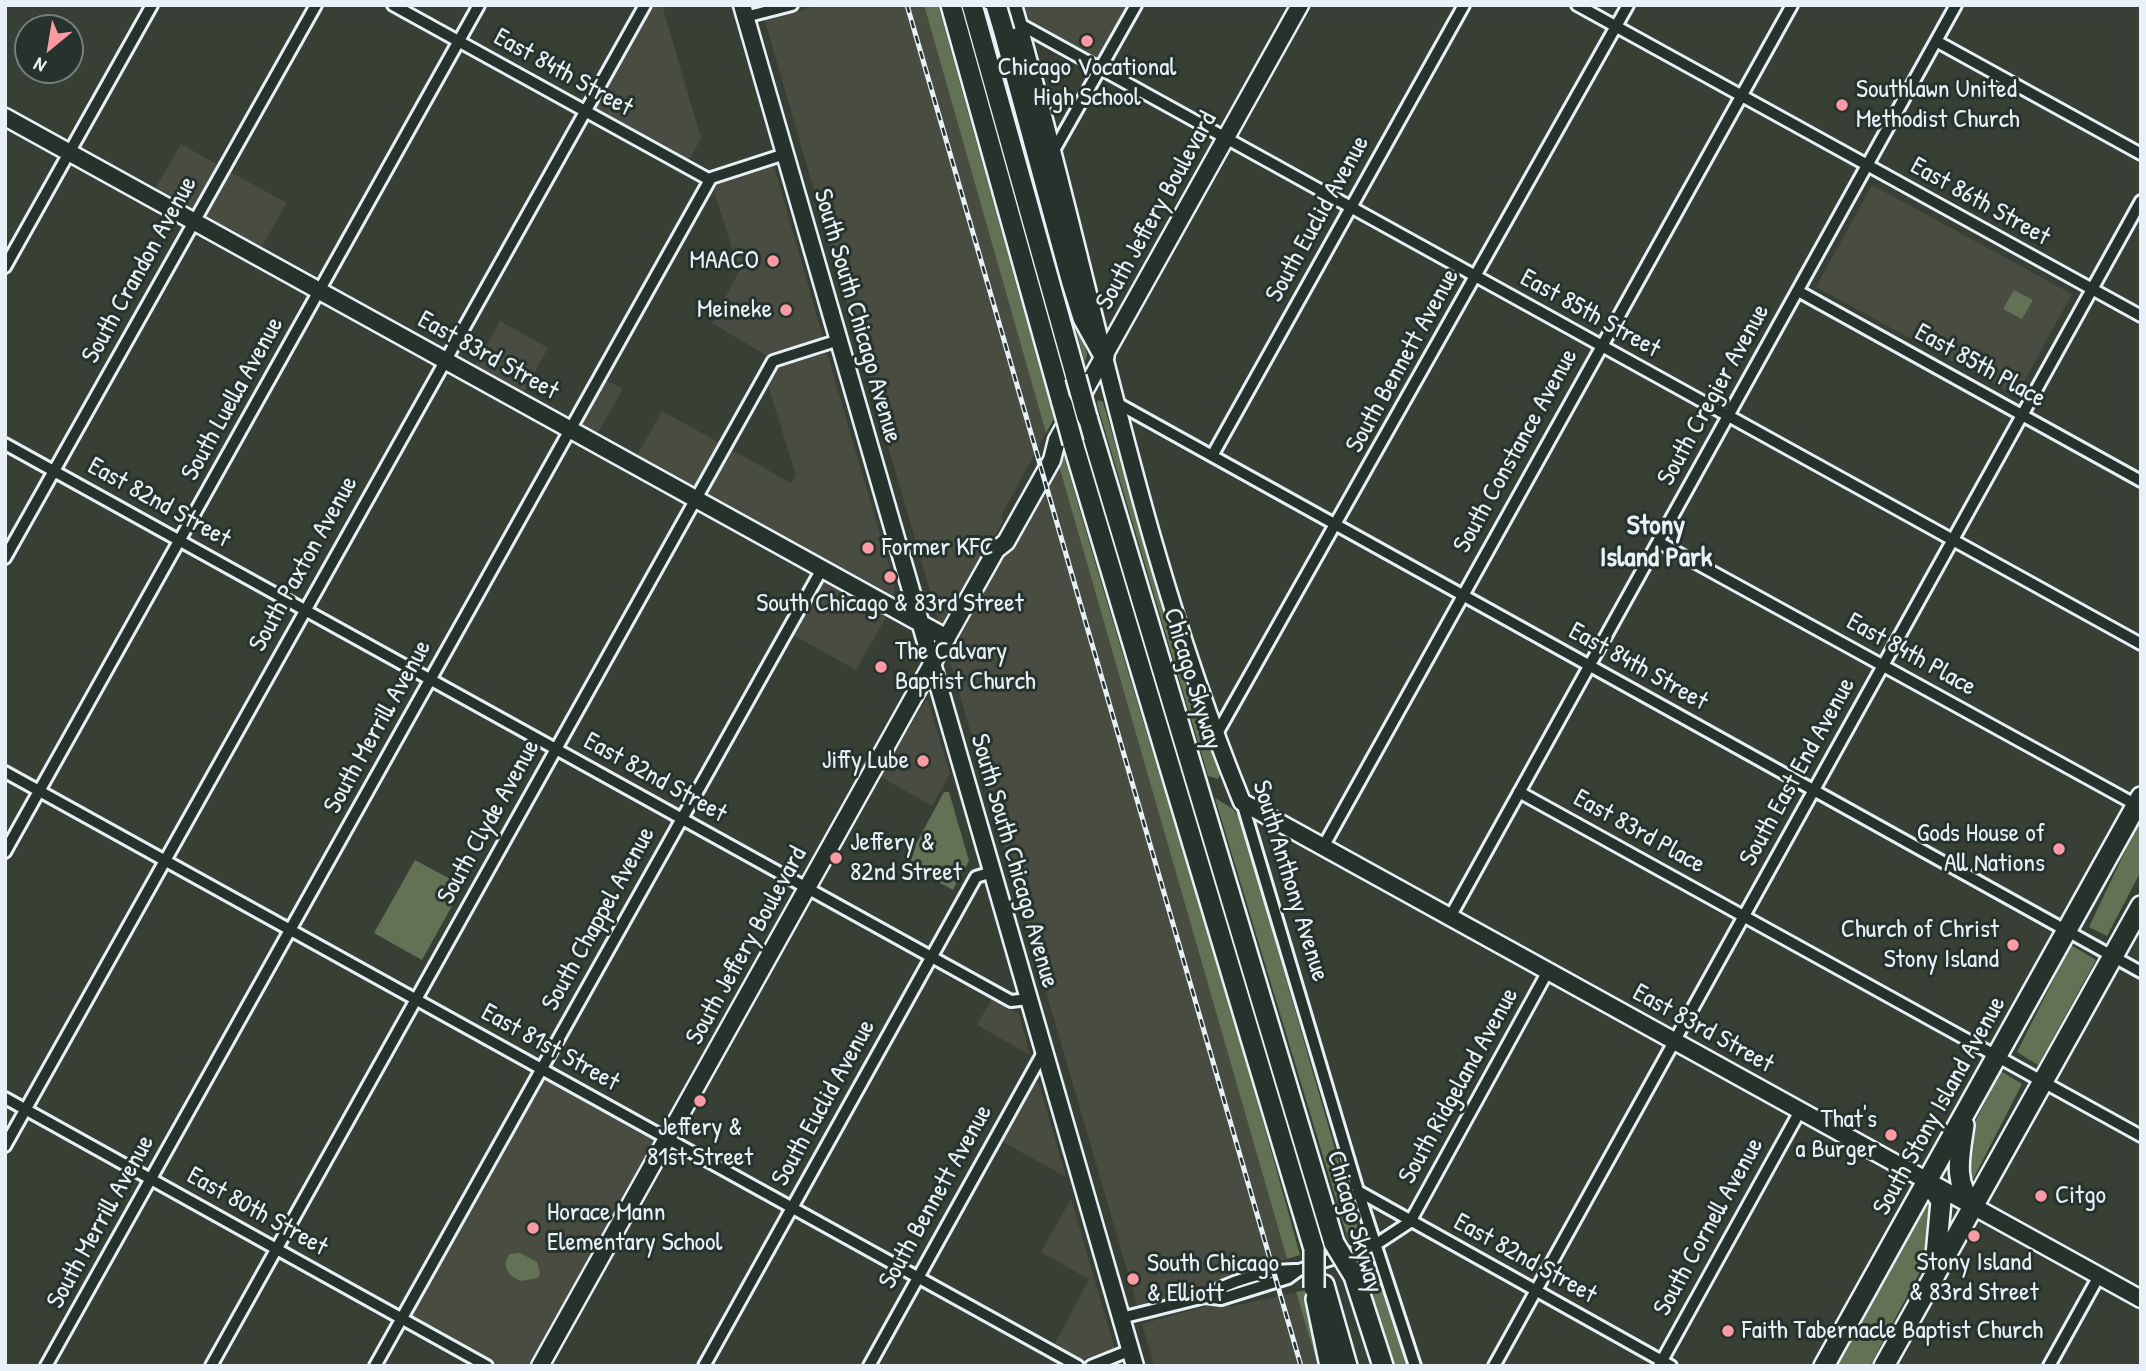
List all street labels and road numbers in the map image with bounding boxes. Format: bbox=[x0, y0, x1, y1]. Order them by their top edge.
street label: East 84th Street bbox=[488, 22, 638, 124]
street label: South Jeffery Boulevard bbox=[1090, 106, 1224, 316]
street label: South Euclid Avenue bbox=[1259, 130, 1377, 308]
street label: East 86th Street bbox=[1905, 151, 2055, 253]
street label: South Crandon Avenue bbox=[76, 171, 204, 369]
street label: South South Chicago Avenue bbox=[806, 186, 908, 446]
street label: South Bennett Avenue bbox=[1339, 263, 1467, 459]
street label: East 85th Street bbox=[1515, 263, 1665, 365]
street label: South Cregier Avenue bbox=[1651, 299, 1777, 491]
street label: East 83rd Street bbox=[412, 304, 564, 408]
street label: South Luella Avenue bbox=[175, 312, 291, 486]
street label: East 85th Place bbox=[1909, 317, 2051, 415]
street label: South Constance Avenue bbox=[1447, 344, 1585, 558]
street label: East 82nd Street bbox=[82, 451, 236, 555]
street label: South Paxton Avenue bbox=[243, 471, 365, 657]
street label: Chicago Skyway bbox=[1156, 605, 1228, 753]
street label: East 84th Place bbox=[1841, 607, 1981, 703]
street label: East 84th Street bbox=[1563, 616, 1713, 718]
street label: South Merrill Avenue bbox=[317, 635, 439, 819]
street label: South East End Avenue bbox=[1733, 672, 1863, 872]
street label: East 82nd Street bbox=[578, 726, 732, 830]
street label: South South Chicago Avenue bbox=[963, 731, 1065, 991]
street label: South Clyde Avenue bbox=[431, 734, 547, 910]
street label: South Anthony Avenue bbox=[1245, 777, 1335, 985]
street label: East 83rd Place bbox=[1568, 783, 1710, 881]
street label: South Chappel Avenue bbox=[536, 822, 662, 1016]
street label: South Jeffery Boulevard bbox=[680, 841, 814, 1051]
street label: East 83rd Street bbox=[1627, 977, 1779, 1081]
street label: South Ridgeland Avenue bbox=[1392, 983, 1526, 1189]
street label: South Stony Island Avenue bbox=[1867, 991, 2013, 1221]
street label: East 81st Street bbox=[476, 997, 624, 1099]
street label: South Euclid Avenue bbox=[765, 1014, 883, 1192]
street label: South Bennett Avenue bbox=[872, 1099, 1000, 1295]
street label: South Merrill Avenue bbox=[40, 1130, 162, 1314]
street label: South Cornell Avenue bbox=[1647, 1133, 1771, 1321]
street label: Chicago Skyway bbox=[1319, 1147, 1389, 1297]
street label: East 80th Street bbox=[181, 1161, 333, 1263]
street label: East 82nd Street bbox=[1448, 1207, 1602, 1311]

